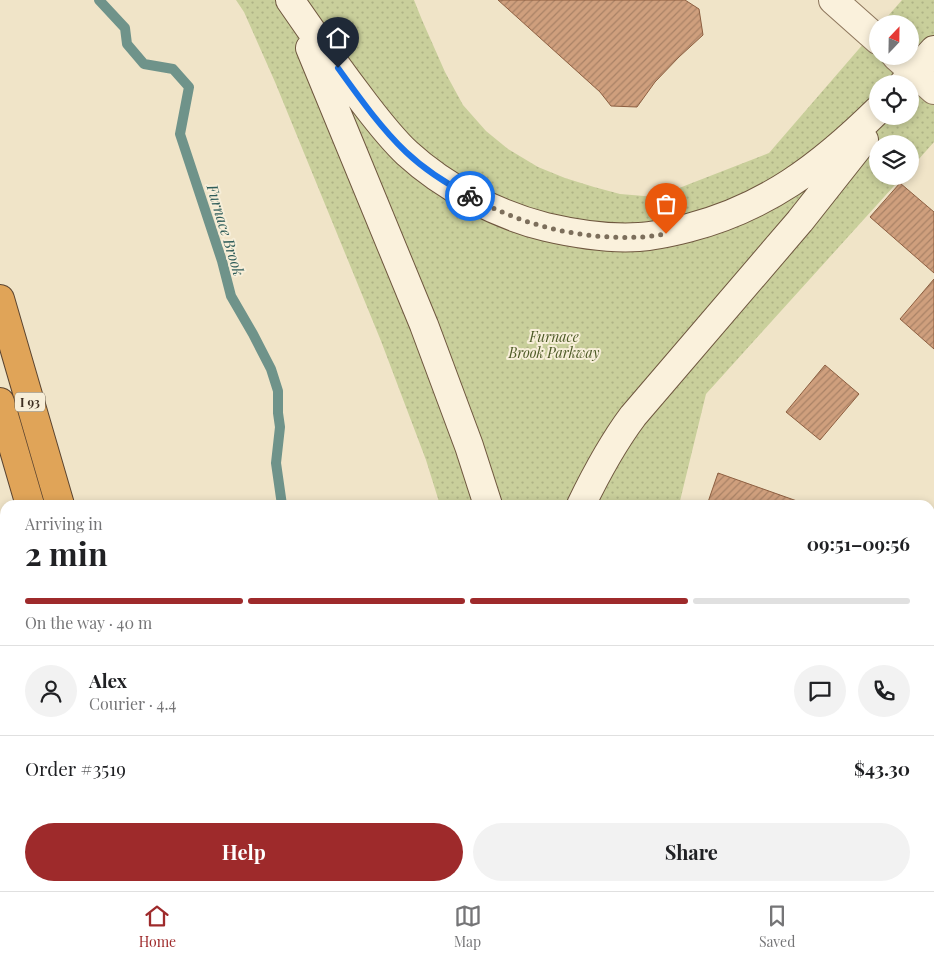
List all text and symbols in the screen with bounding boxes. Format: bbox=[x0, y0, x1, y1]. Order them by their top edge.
north arrow bbox=[869, 15, 919, 65]
map controls bbox=[869, 15, 919, 185]
pin bbox=[317, 17, 359, 68]
icon: home bbox=[324, 24, 352, 52]
button: locate bbox=[869, 75, 919, 125]
button: layers bbox=[869, 135, 919, 185]
courier bbox=[445, 171, 495, 221]
water label: Furnace Brook bbox=[202, 181, 249, 278]
icon: bike bbox=[456, 182, 484, 210]
pin bbox=[645, 183, 687, 234]
icon: bag bbox=[652, 190, 680, 218]
park label: Furnace Brook Parkway bbox=[507, 327, 600, 362]
road number: I 93 bbox=[15, 392, 45, 412]
text: Arriving in bbox=[25, 513, 103, 534]
text: 09:51–09:56 bbox=[807, 530, 910, 556]
text: 2 min bbox=[25, 531, 108, 574]
text: On the way · 40 m bbox=[25, 612, 152, 633]
button: person bbox=[25, 665, 77, 717]
button: chat bbox=[794, 665, 846, 717]
button: phone bbox=[858, 665, 910, 717]
text: Alex bbox=[89, 667, 127, 693]
text: Courier · 4.4 bbox=[89, 693, 176, 714]
text: Order #3519 bbox=[25, 755, 126, 781]
text: $43.30 bbox=[854, 755, 910, 781]
button: Help bbox=[25, 823, 463, 881]
button: Share bbox=[473, 823, 910, 881]
tab: Home bbox=[139, 902, 176, 951]
tab: Map bbox=[454, 902, 482, 951]
tab: Saved bbox=[759, 902, 795, 951]

